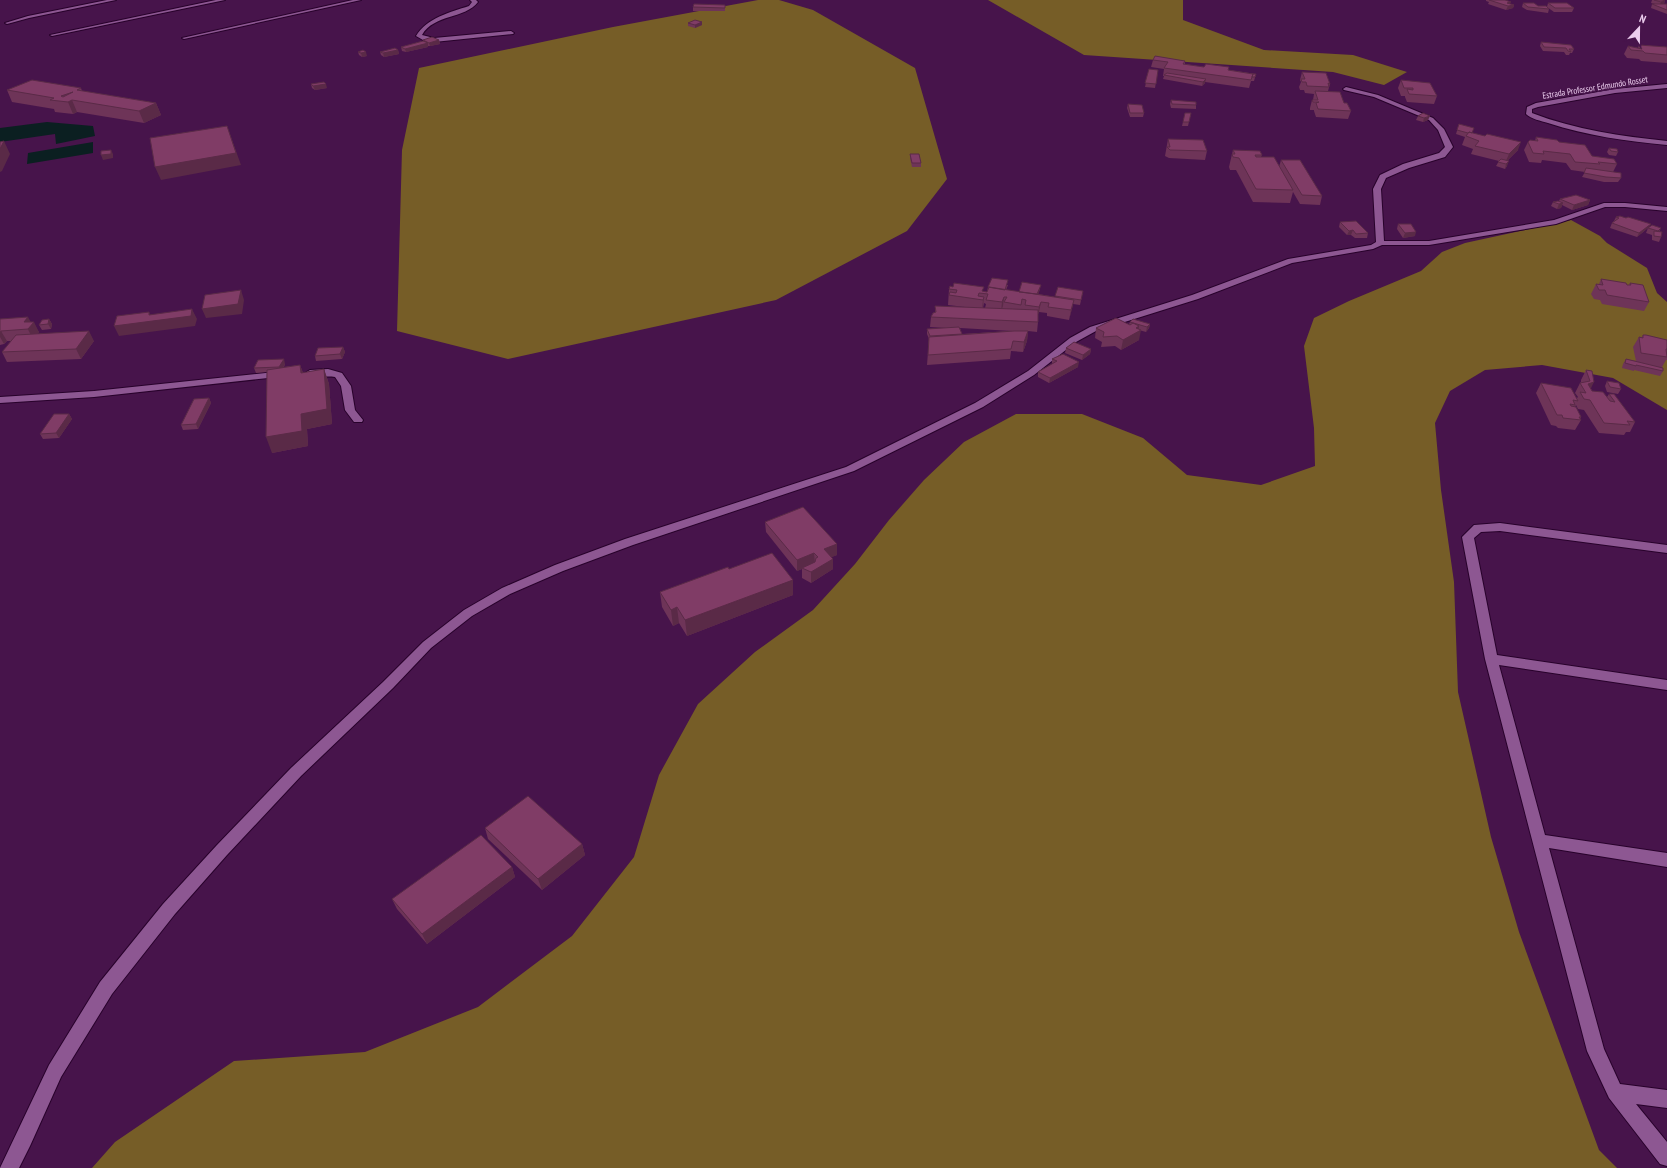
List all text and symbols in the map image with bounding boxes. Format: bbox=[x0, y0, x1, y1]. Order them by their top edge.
north arrow bbox=[1619, 8, 1659, 48]
text: N bbox=[1637, 11, 1648, 26]
street label: Estrada Professor Edmundo Rosset bbox=[1542, 73, 1649, 101]

